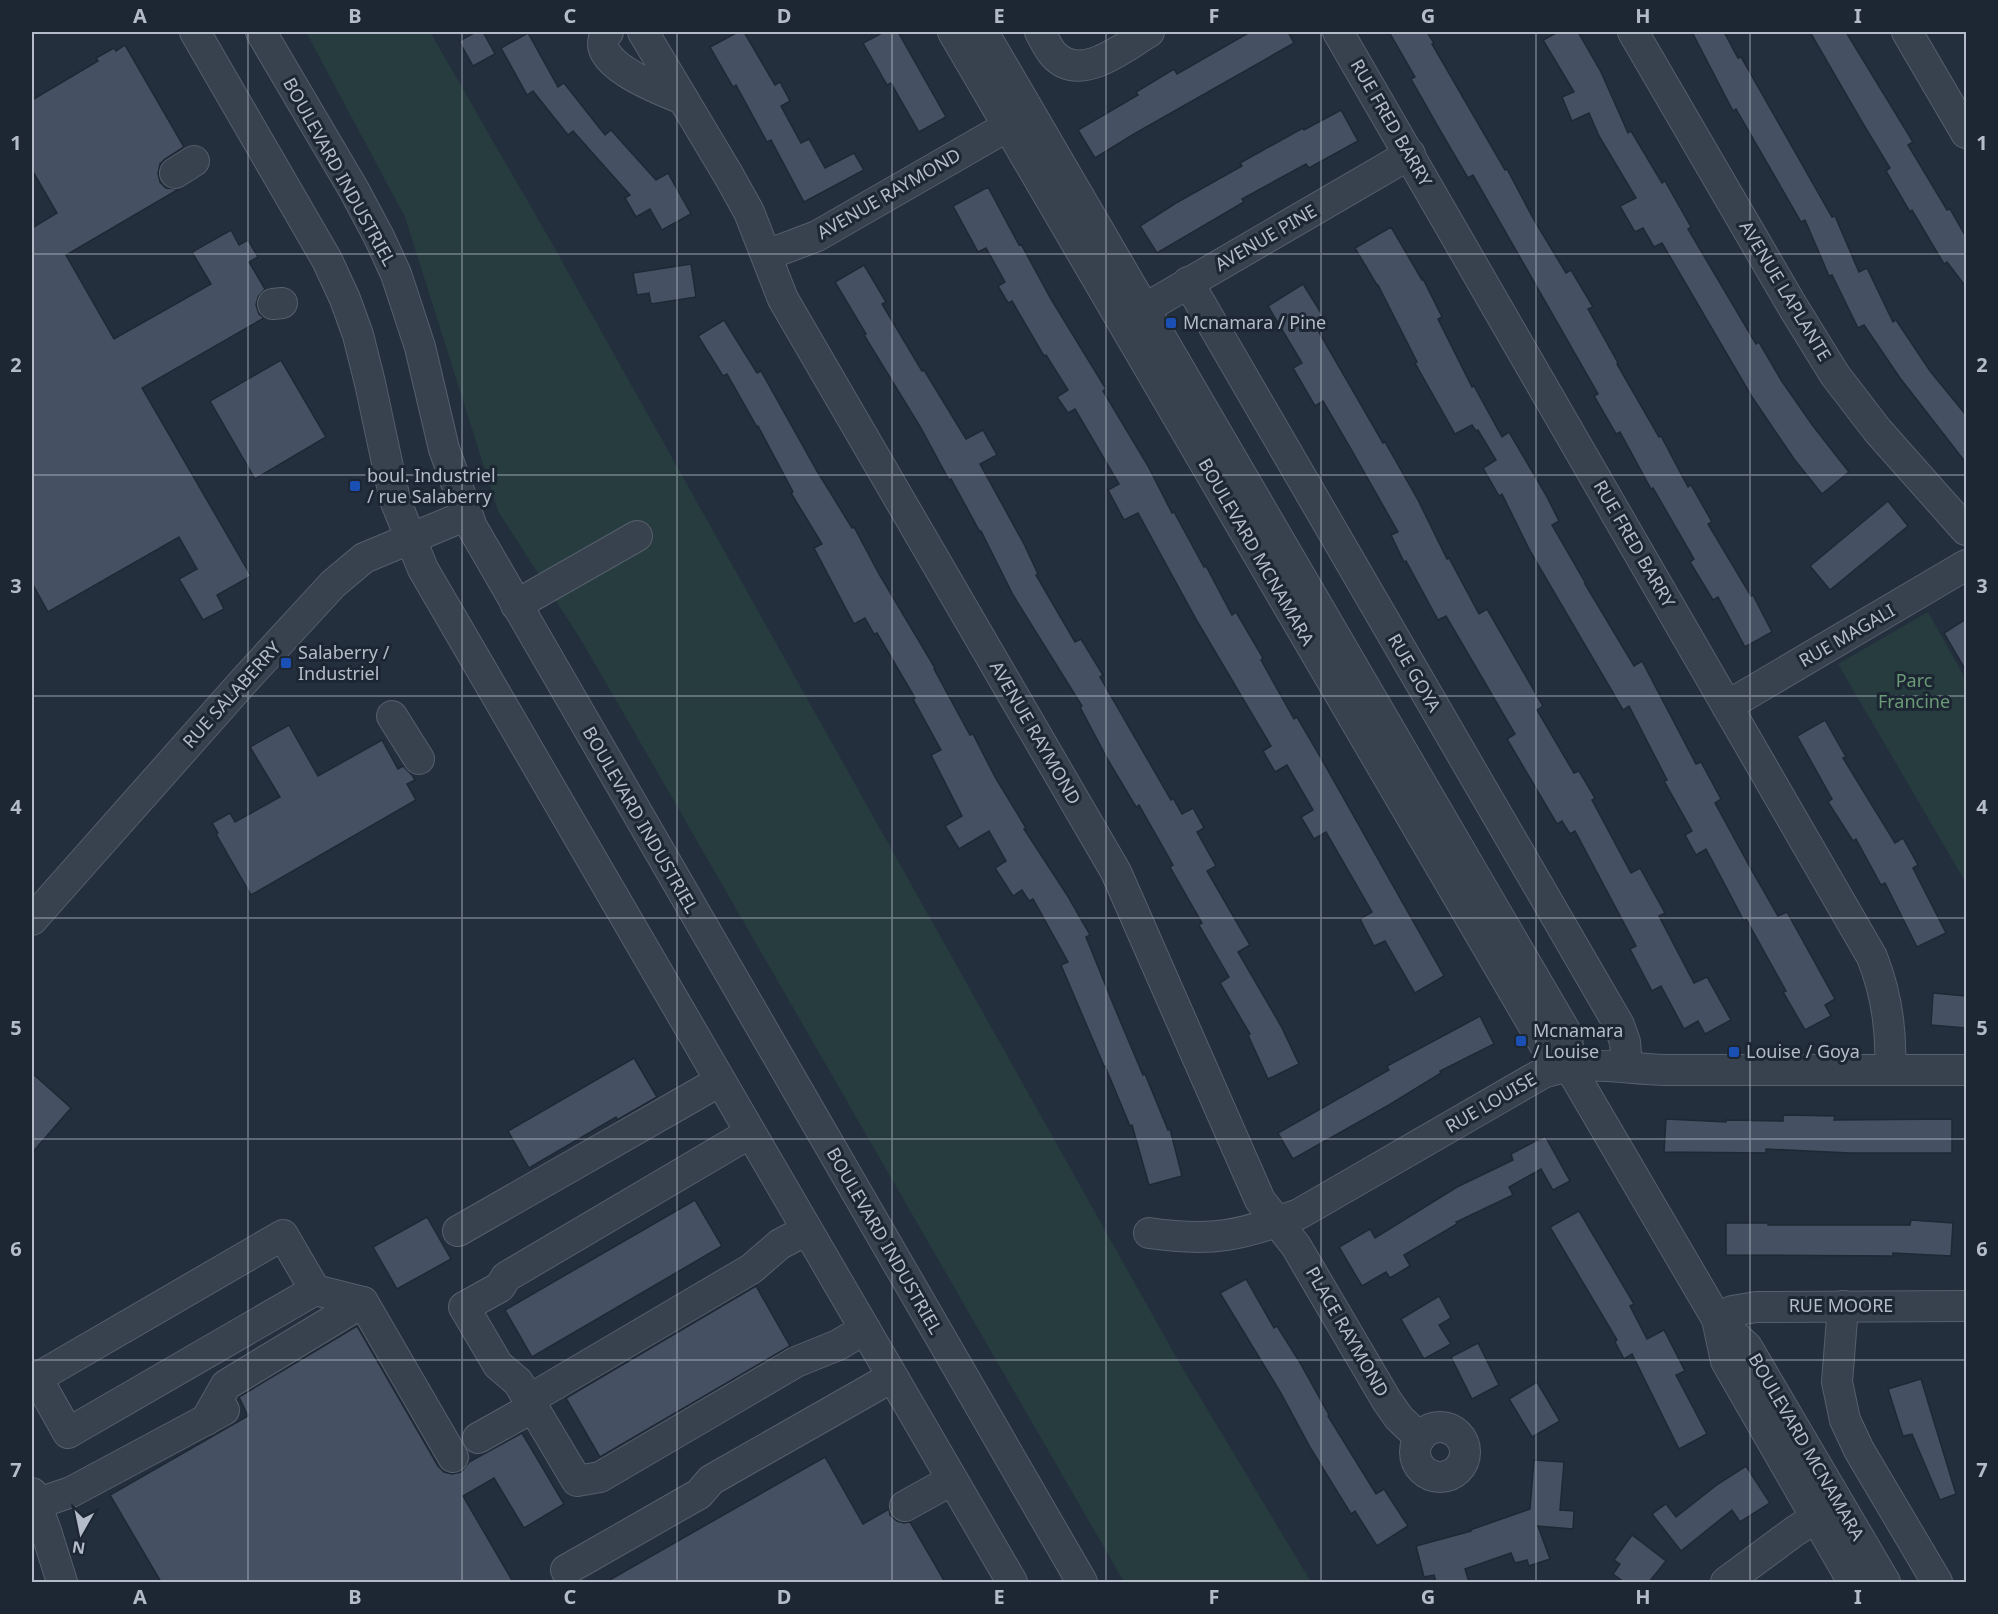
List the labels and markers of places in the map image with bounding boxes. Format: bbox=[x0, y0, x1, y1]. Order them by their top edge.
place label: Mcnamara / Pine bbox=[1183, 310, 1326, 334]
marker: Mcnamara / Pine bbox=[1164, 316, 1178, 330]
place label: boul. Industriel / rue Salaberry bbox=[367, 463, 496, 508]
marker: boul. Industriel / rue Salaberry bbox=[348, 479, 362, 493]
place label: Salaberry / Industriel bbox=[298, 640, 390, 685]
marker: Salaberry / Industriel bbox=[279, 656, 293, 670]
place label: Mcnamara / Louise bbox=[1533, 1018, 1623, 1063]
marker: Mcnamara / Louise bbox=[1514, 1034, 1528, 1048]
place label: Louise / Goya bbox=[1746, 1039, 1860, 1063]
marker: Louise / Goya bbox=[1727, 1045, 1741, 1059]

